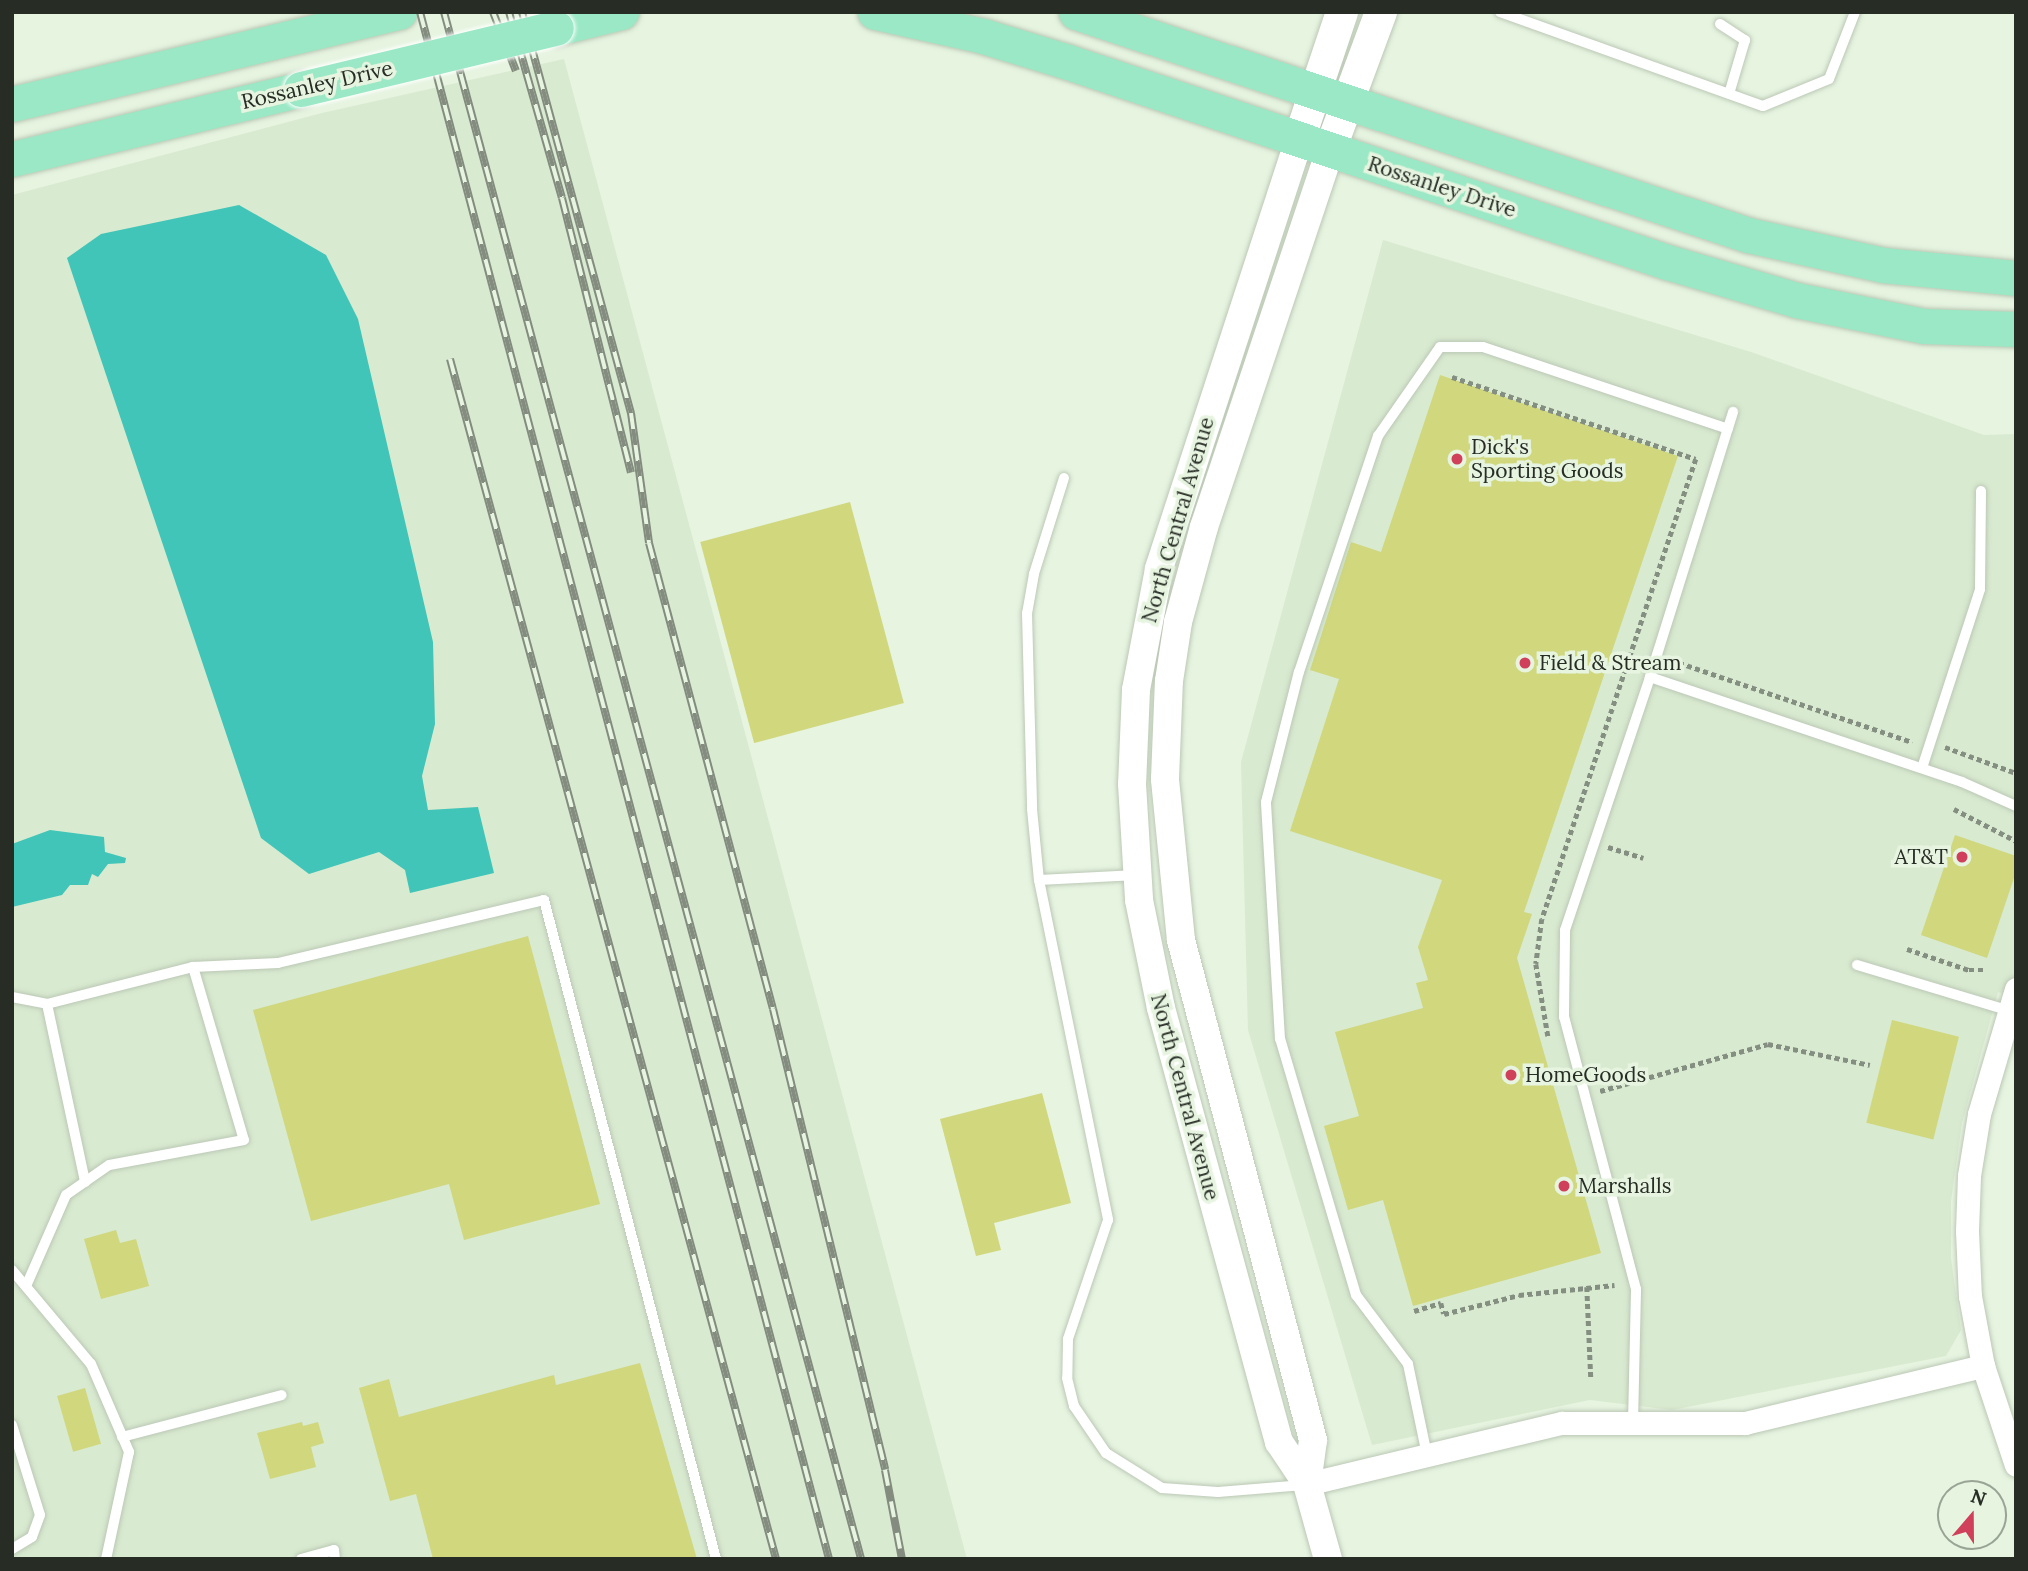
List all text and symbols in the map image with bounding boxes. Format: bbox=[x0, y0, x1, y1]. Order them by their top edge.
street label: Rossanley Drive bbox=[239, 55, 395, 115]
street label: Rossanley Drive bbox=[1365, 151, 1519, 223]
street label: North Central Avenue bbox=[1137, 414, 1219, 626]
place label: Dick's Sporting Goods bbox=[1471, 434, 1624, 484]
marker: Dick's Sporting Goods bbox=[1449, 451, 1465, 467]
place label: Field & Stream bbox=[1539, 650, 1681, 676]
marker: Field & Stream bbox=[1517, 655, 1533, 671]
place label: AT&T bbox=[1895, 844, 1948, 870]
marker: AT&T bbox=[1954, 849, 1970, 865]
street label: North Central Avenue bbox=[1145, 991, 1225, 1203]
place label: HomeGoods bbox=[1525, 1062, 1646, 1088]
marker: HomeGoods bbox=[1503, 1067, 1519, 1083]
place label: Marshalls bbox=[1578, 1173, 1671, 1199]
marker: Marshalls bbox=[1556, 1178, 1572, 1194]
north arrow bbox=[1937, 1480, 2007, 1550]
text: N bbox=[1967, 1483, 1990, 1511]

